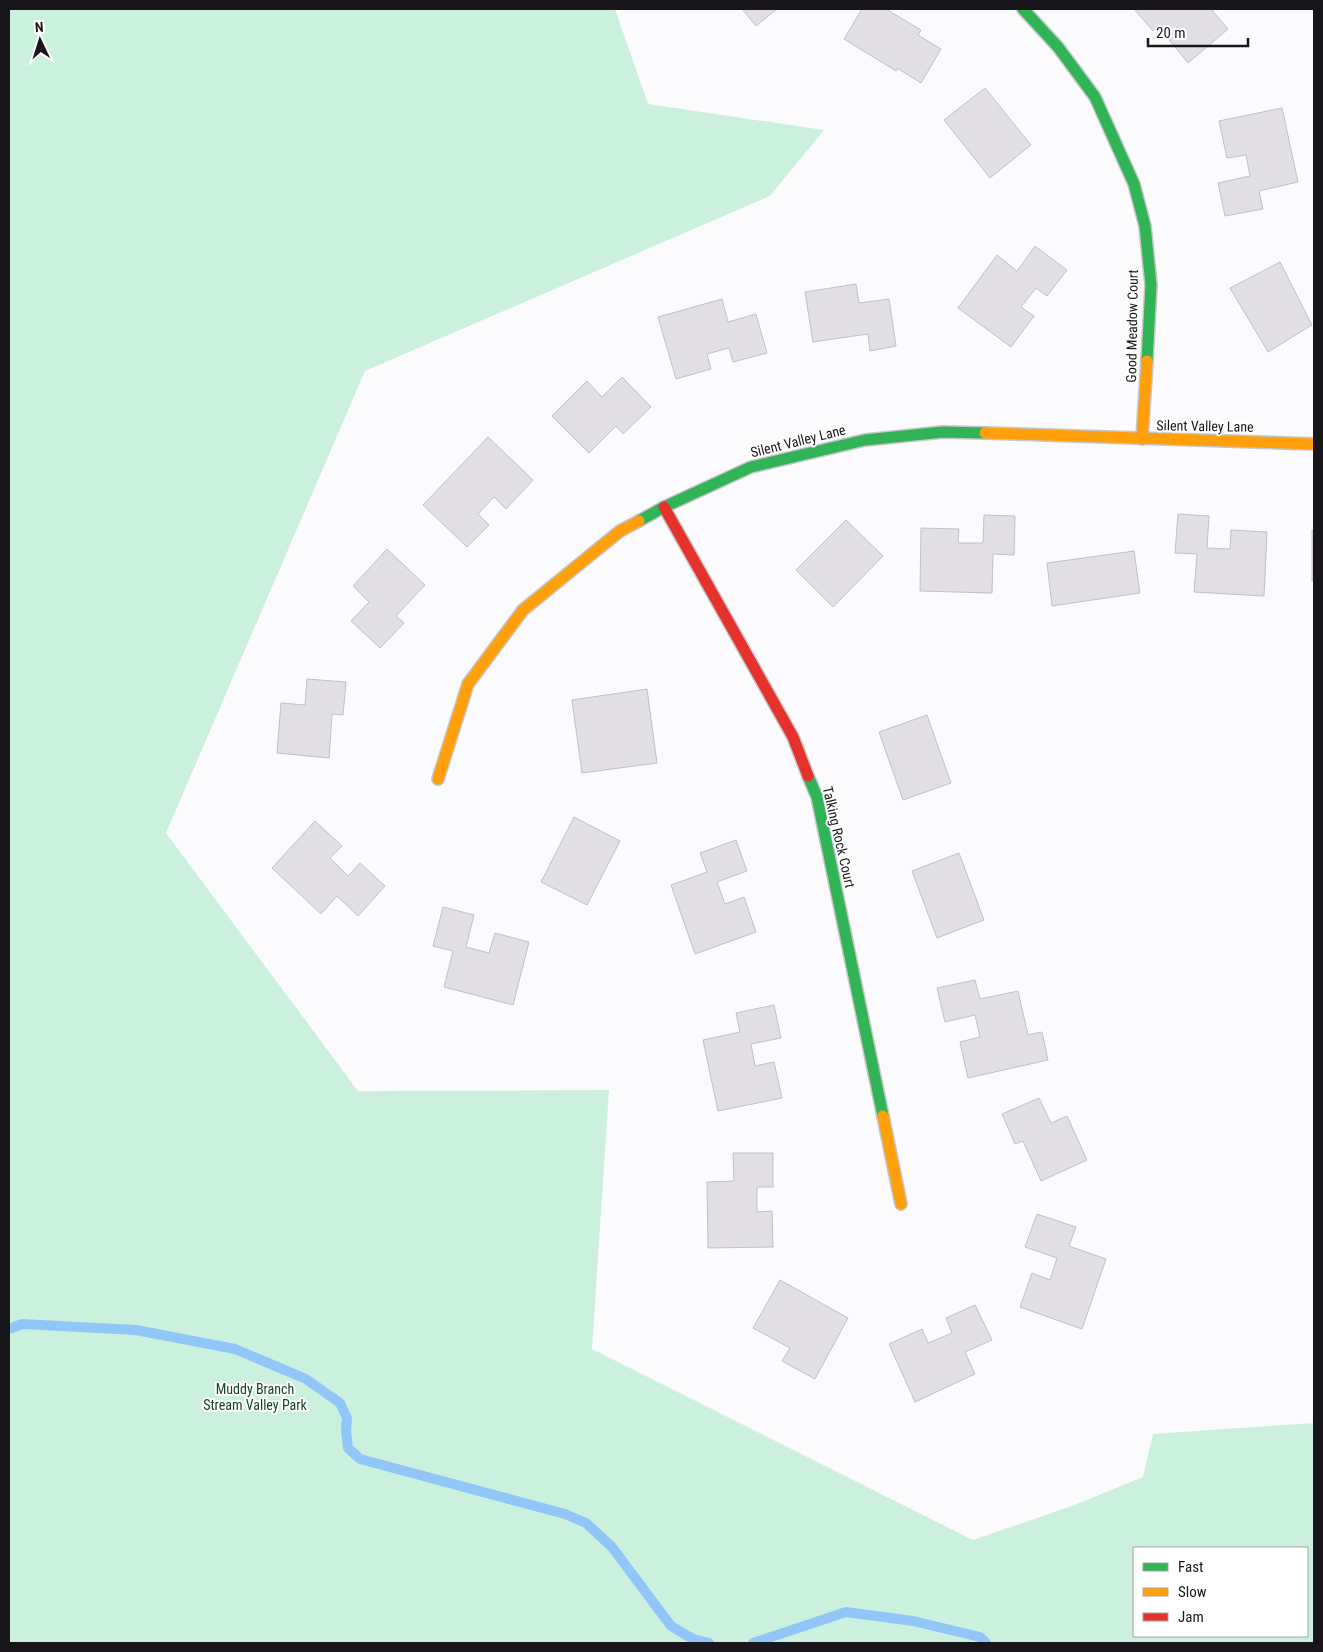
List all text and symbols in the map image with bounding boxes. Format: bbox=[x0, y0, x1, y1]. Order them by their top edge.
north arrow bbox=[15, 15, 65, 65]
scale bar bbox=[1148, 15, 1248, 47]
text: N bbox=[34, 19, 44, 35]
text: 20 m bbox=[1156, 24, 1186, 42]
street label: Good Meadow Court bbox=[1123, 269, 1141, 383]
street label: Silent Valley Lane bbox=[1156, 417, 1254, 435]
street label: Silent Valley Lane bbox=[749, 421, 848, 461]
street label: Talking Rock Court bbox=[820, 785, 858, 889]
park label: Muddy Branch Stream Valley Park bbox=[203, 1381, 308, 1413]
legend bbox=[1133, 1547, 1308, 1637]
text: Fast bbox=[1178, 1558, 1203, 1576]
text: Slow bbox=[1178, 1583, 1207, 1601]
text: Jam bbox=[1178, 1608, 1204, 1626]

